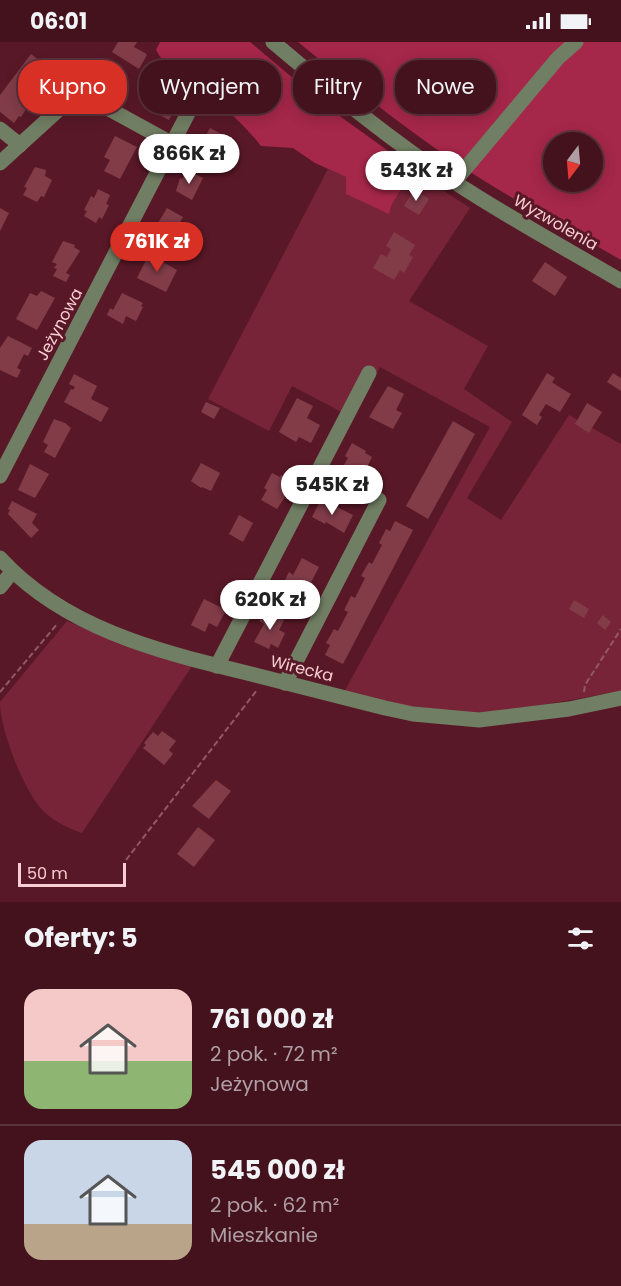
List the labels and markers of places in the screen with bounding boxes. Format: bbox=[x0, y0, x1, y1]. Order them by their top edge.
pin: 866K zł bbox=[134, 134, 244, 185]
pin: 543K zł bbox=[361, 151, 471, 202]
pin: 761K zł bbox=[102, 222, 212, 273]
pin: 545K zł bbox=[277, 465, 387, 516]
pin: 620K zł bbox=[215, 580, 325, 631]

